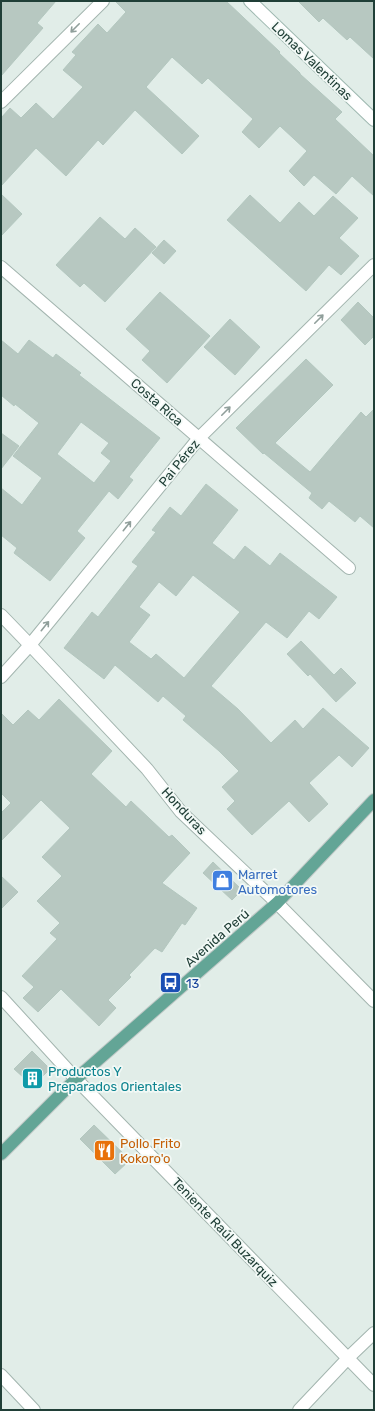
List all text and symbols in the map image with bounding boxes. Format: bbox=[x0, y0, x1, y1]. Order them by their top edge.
street label: Lomas Valentinas bbox=[269, 19, 356, 103]
one-way arrow bbox=[70, 23, 80, 33]
one-way arrow bbox=[314, 314, 324, 324]
street label: Costa Rica bbox=[128, 375, 186, 429]
one-way arrow bbox=[221, 406, 231, 416]
street label: Pai Pérez bbox=[156, 436, 203, 489]
one-way arrow bbox=[123, 520, 132, 531]
one-way arrow bbox=[41, 621, 50, 632]
street label: Honduras bbox=[158, 784, 210, 838]
place label: Marret Automotores bbox=[238, 867, 318, 897]
shop icon: Marret Automotores bbox=[210, 868, 236, 894]
street label: Avenida Perú bbox=[182, 906, 252, 970]
bus stop icon: 13 bbox=[158, 970, 184, 996]
place label: 13 bbox=[186, 976, 200, 991]
place label: Productos Y Preparados Orientales bbox=[48, 1064, 182, 1094]
building icon: Productos Y Preparados Orientales bbox=[19, 1065, 45, 1091]
place label: Pollo Frito Kokoro'o bbox=[120, 1136, 181, 1166]
restaurant icon: Pollo Frito Kokoro'o bbox=[92, 1137, 118, 1163]
street label: Teniente Raúl Buzarquiz bbox=[169, 1174, 281, 1290]

